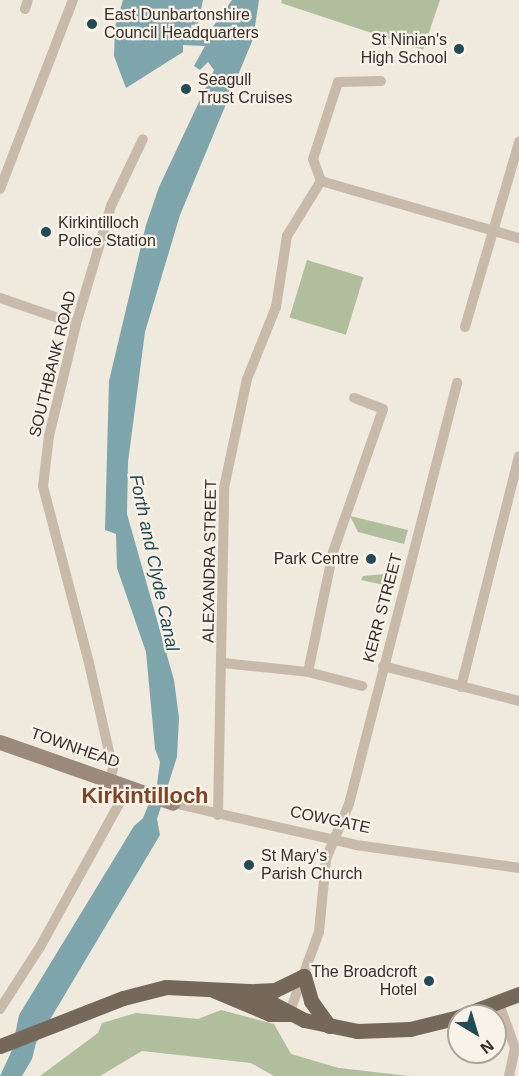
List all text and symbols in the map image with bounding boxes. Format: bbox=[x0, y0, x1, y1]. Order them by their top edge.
place label: East Dunbartonshire Council Headquarters bbox=[104, 5, 259, 43]
marker: East Dunbartonshire Council Headquarters bbox=[85, 17, 99, 31]
place label: St Ninian's High School bbox=[361, 30, 447, 68]
marker: St Ninian's High School bbox=[452, 42, 466, 56]
place label: Seagull Trust Cruises bbox=[198, 70, 293, 108]
marker: Seagull Trust Cruises bbox=[179, 82, 193, 96]
place label: Kirkintilloch Police Station bbox=[58, 213, 156, 251]
marker: Kirkintilloch Police Station bbox=[39, 225, 53, 239]
street label: SOUTHBANK ROAD bbox=[26, 289, 80, 439]
water label: Forth and Clyde Canal bbox=[125, 473, 183, 653]
street label: ALEXANDRA STREET bbox=[199, 479, 221, 643]
place label: Park Centre bbox=[274, 549, 359, 569]
street label: KERR STREET bbox=[359, 551, 407, 665]
marker: Park Centre bbox=[364, 552, 378, 566]
street label: TOWNHEAD bbox=[28, 724, 122, 772]
district label: Kirkintilloch bbox=[81, 783, 209, 809]
street label: COWGATE bbox=[288, 802, 372, 838]
place label: St Mary's Parish Church bbox=[261, 846, 362, 884]
marker: St Mary's Parish Church bbox=[242, 858, 256, 872]
place label: The Broadcroft Hotel bbox=[311, 962, 417, 1000]
marker: The Broadcroft Hotel bbox=[422, 974, 436, 988]
north arrow bbox=[447, 1004, 507, 1064]
text: N bbox=[477, 1037, 497, 1057]

